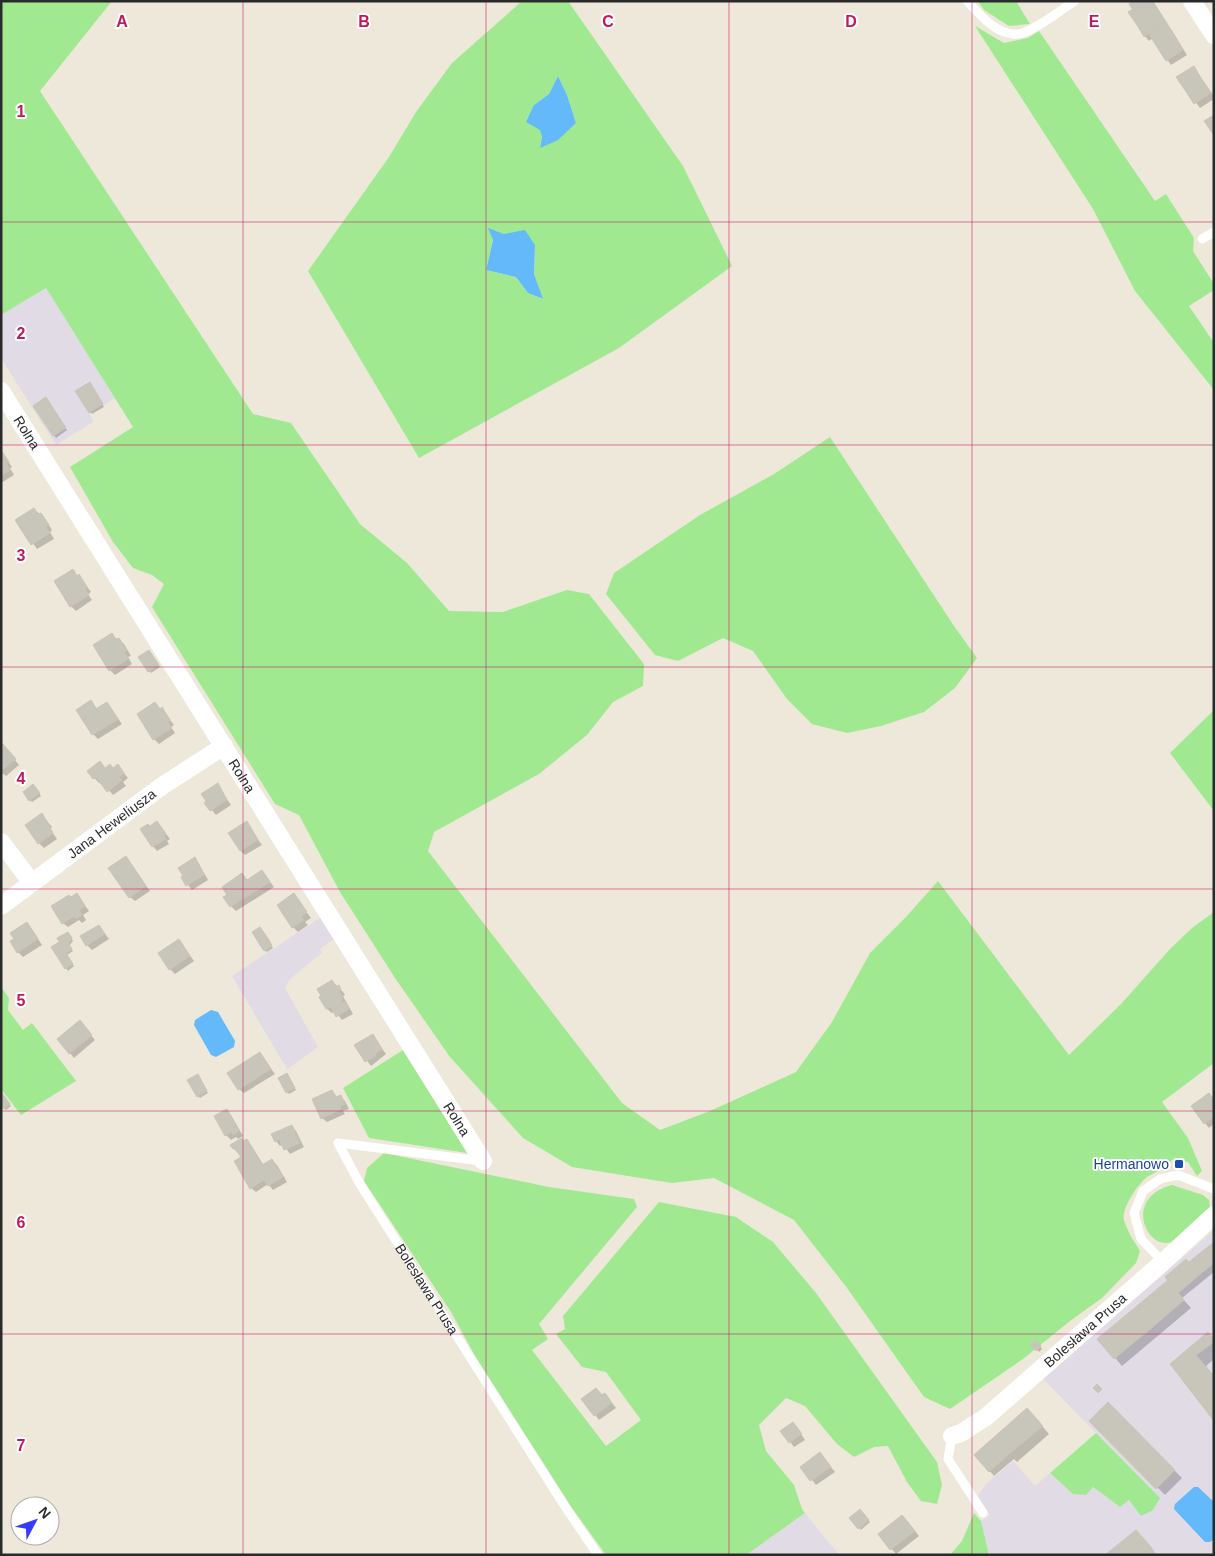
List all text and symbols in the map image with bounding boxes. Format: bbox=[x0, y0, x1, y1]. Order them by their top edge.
text: A bbox=[116, 13, 128, 30]
text: B bbox=[358, 13, 370, 30]
text: C bbox=[602, 13, 614, 30]
text: D bbox=[845, 13, 857, 30]
text: E bbox=[1089, 13, 1100, 30]
text: 1 bbox=[17, 103, 26, 120]
text: 2 bbox=[17, 325, 26, 342]
street label: Rolna bbox=[10, 413, 44, 452]
text: 3 bbox=[17, 547, 26, 564]
street label: Rolna bbox=[225, 756, 258, 796]
text: 4 bbox=[17, 770, 26, 787]
street label: Jana Heweliusza bbox=[64, 785, 159, 862]
text: 5 bbox=[17, 992, 26, 1009]
street label: Rolna bbox=[440, 1099, 473, 1139]
place label: Hermanowo bbox=[1094, 1156, 1169, 1172]
marker: Hermanowo bbox=[1173, 1158, 1185, 1170]
text: 6 bbox=[17, 1214, 26, 1231]
street label: Bolesława Prusa bbox=[392, 1241, 462, 1338]
street label: Bolesława Prusa bbox=[1041, 1290, 1130, 1371]
text: 7 bbox=[17, 1437, 26, 1454]
north arrow bbox=[10, 1496, 60, 1546]
text: N bbox=[35, 1503, 54, 1522]

